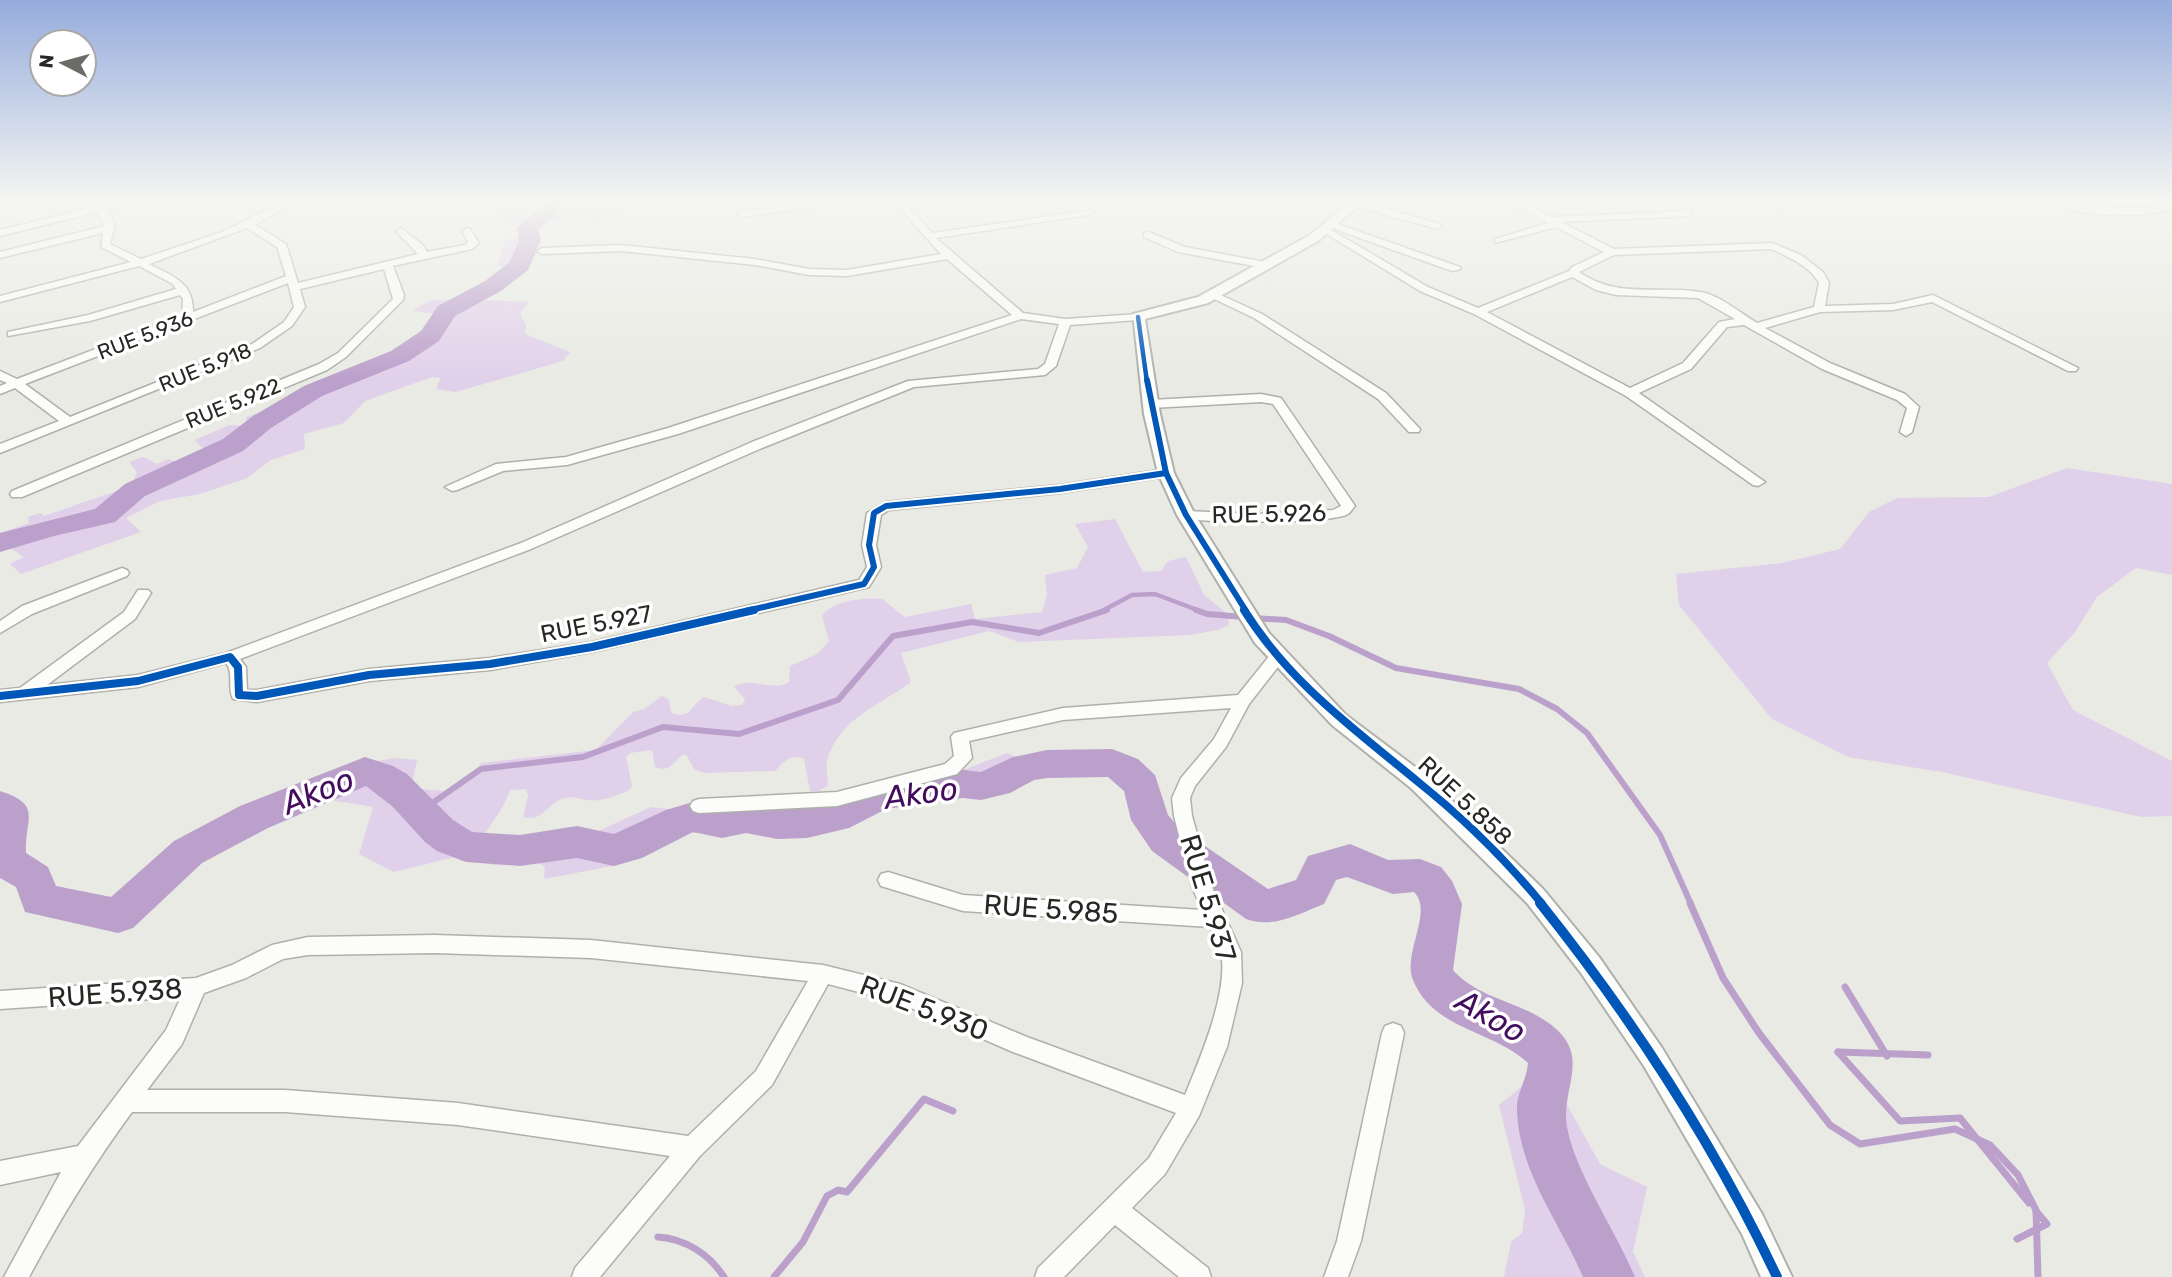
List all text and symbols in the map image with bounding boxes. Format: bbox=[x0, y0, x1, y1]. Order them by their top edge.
north arrow bbox=[28, 28, 98, 98]
text: N bbox=[34, 53, 59, 69]
street label: RUE 5.936 bbox=[94, 305, 196, 365]
street label: RUE 5.918 bbox=[155, 337, 255, 397]
street label: RUE 5.922 bbox=[182, 373, 284, 433]
street label: RUE 5.926 bbox=[1211, 499, 1327, 529]
street label: RUE 5.927 bbox=[538, 600, 654, 648]
street label: RUE 5.858 bbox=[1412, 751, 1518, 851]
water label: Akoo bbox=[275, 760, 359, 823]
water label: Akoo bbox=[880, 769, 960, 817]
street label: RUE 5.937 bbox=[1173, 830, 1243, 966]
street label: RUE 5.985 bbox=[982, 888, 1120, 930]
street label: RUE 5.930 bbox=[855, 968, 993, 1048]
street label: RUE 5.938 bbox=[47, 972, 183, 1014]
water label: Akoo bbox=[1448, 980, 1532, 1051]

